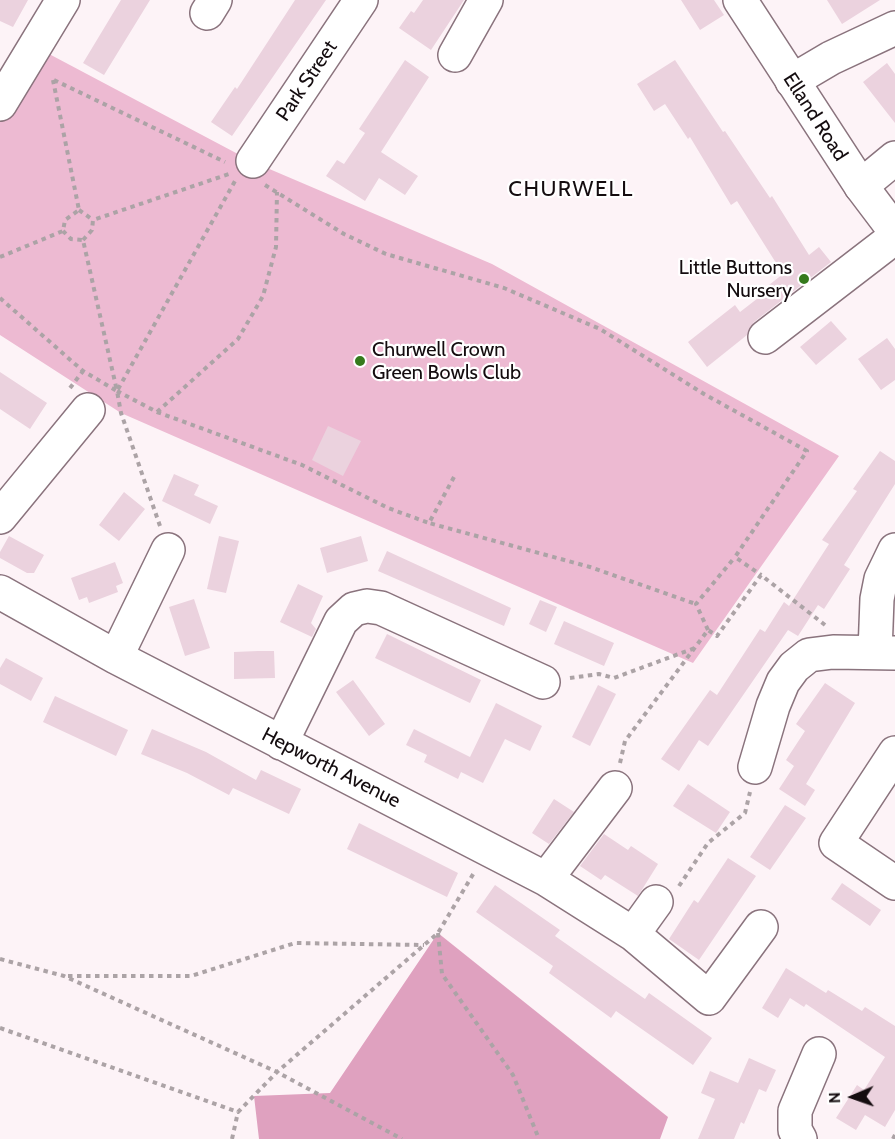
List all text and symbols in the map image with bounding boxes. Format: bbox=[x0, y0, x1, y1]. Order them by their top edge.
street label: Park Street bbox=[271, 36, 343, 126]
street label: Elland Road bbox=[778, 68, 852, 166]
district label: CHURWELL bbox=[508, 177, 634, 203]
place label: Little Buttons Nursery bbox=[679, 256, 792, 303]
marker: Little Buttons Nursery bbox=[797, 272, 811, 286]
place label: Churwell Crown Green Bowls Club bbox=[372, 338, 521, 385]
marker: Churwell Crown Green Bowls Club bbox=[353, 354, 367, 368]
street label: Hepworth Avenue bbox=[258, 723, 404, 813]
north arrow bbox=[823, 1067, 883, 1127]
text: N bbox=[825, 1092, 844, 1104]

